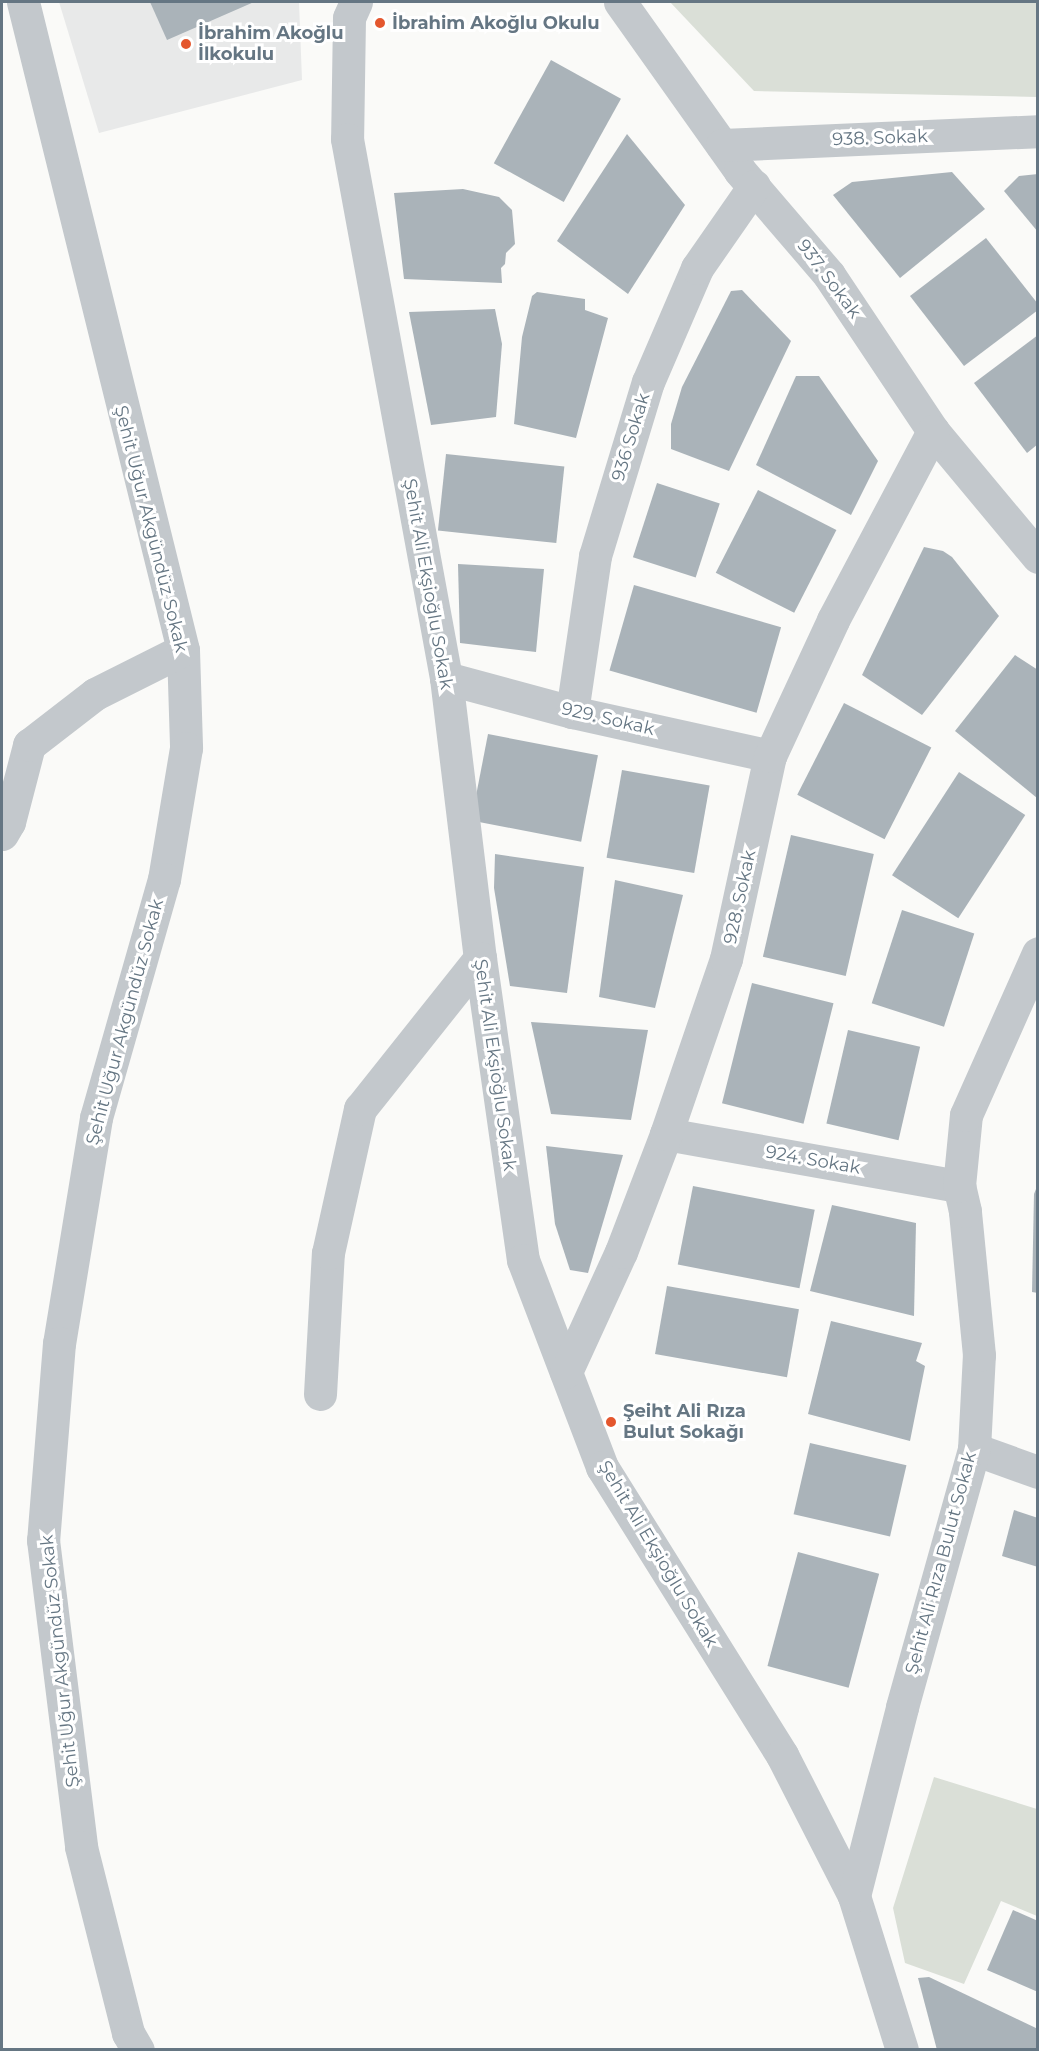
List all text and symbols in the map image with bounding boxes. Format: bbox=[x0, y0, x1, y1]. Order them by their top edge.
place label: İbrahim Akoğlu Okulu bbox=[392, 12, 600, 34]
marker: İbrahim Akoğlu Okulu bbox=[373, 16, 387, 30]
place label: İbrahim Akoğlu İlkokulu bbox=[198, 23, 344, 66]
marker: İbrahim Akoğlu İlkokulu bbox=[179, 37, 193, 51]
street label: 938. Sokak bbox=[832, 126, 928, 150]
street label: 937. Sokak bbox=[792, 235, 866, 323]
street label: 936 Sokak bbox=[607, 390, 655, 484]
street label: Şehit Uğur Akgündüz Sokak bbox=[110, 403, 192, 655]
street label: Şehit Ali Ekşioğlu Sokak bbox=[399, 477, 457, 691]
street label: 929. Sokak bbox=[559, 698, 657, 740]
street label: 928. Sokak bbox=[719, 848, 761, 946]
street label: Şehit Uğur Akgündüz Sokak bbox=[82, 897, 168, 1147]
street label: Şehit Ali Ekşioğlu Sokak bbox=[469, 958, 521, 1172]
street label: 924. Sokak bbox=[764, 1141, 862, 1179]
place label: Şeiht Ali Rıza Bulut Sokağı bbox=[623, 1401, 746, 1444]
marker: Şeiht Ali Rıza Bulut Sokağı bbox=[604, 1415, 618, 1429]
street label: Şehit Ali Rıza Bulut Sokak bbox=[901, 1449, 981, 1677]
street label: Şehit Ali Ekşioğlu Sokak bbox=[594, 1457, 722, 1651]
street label: Şehit Uğur Akgündüz Sokak bbox=[36, 1534, 84, 1788]

